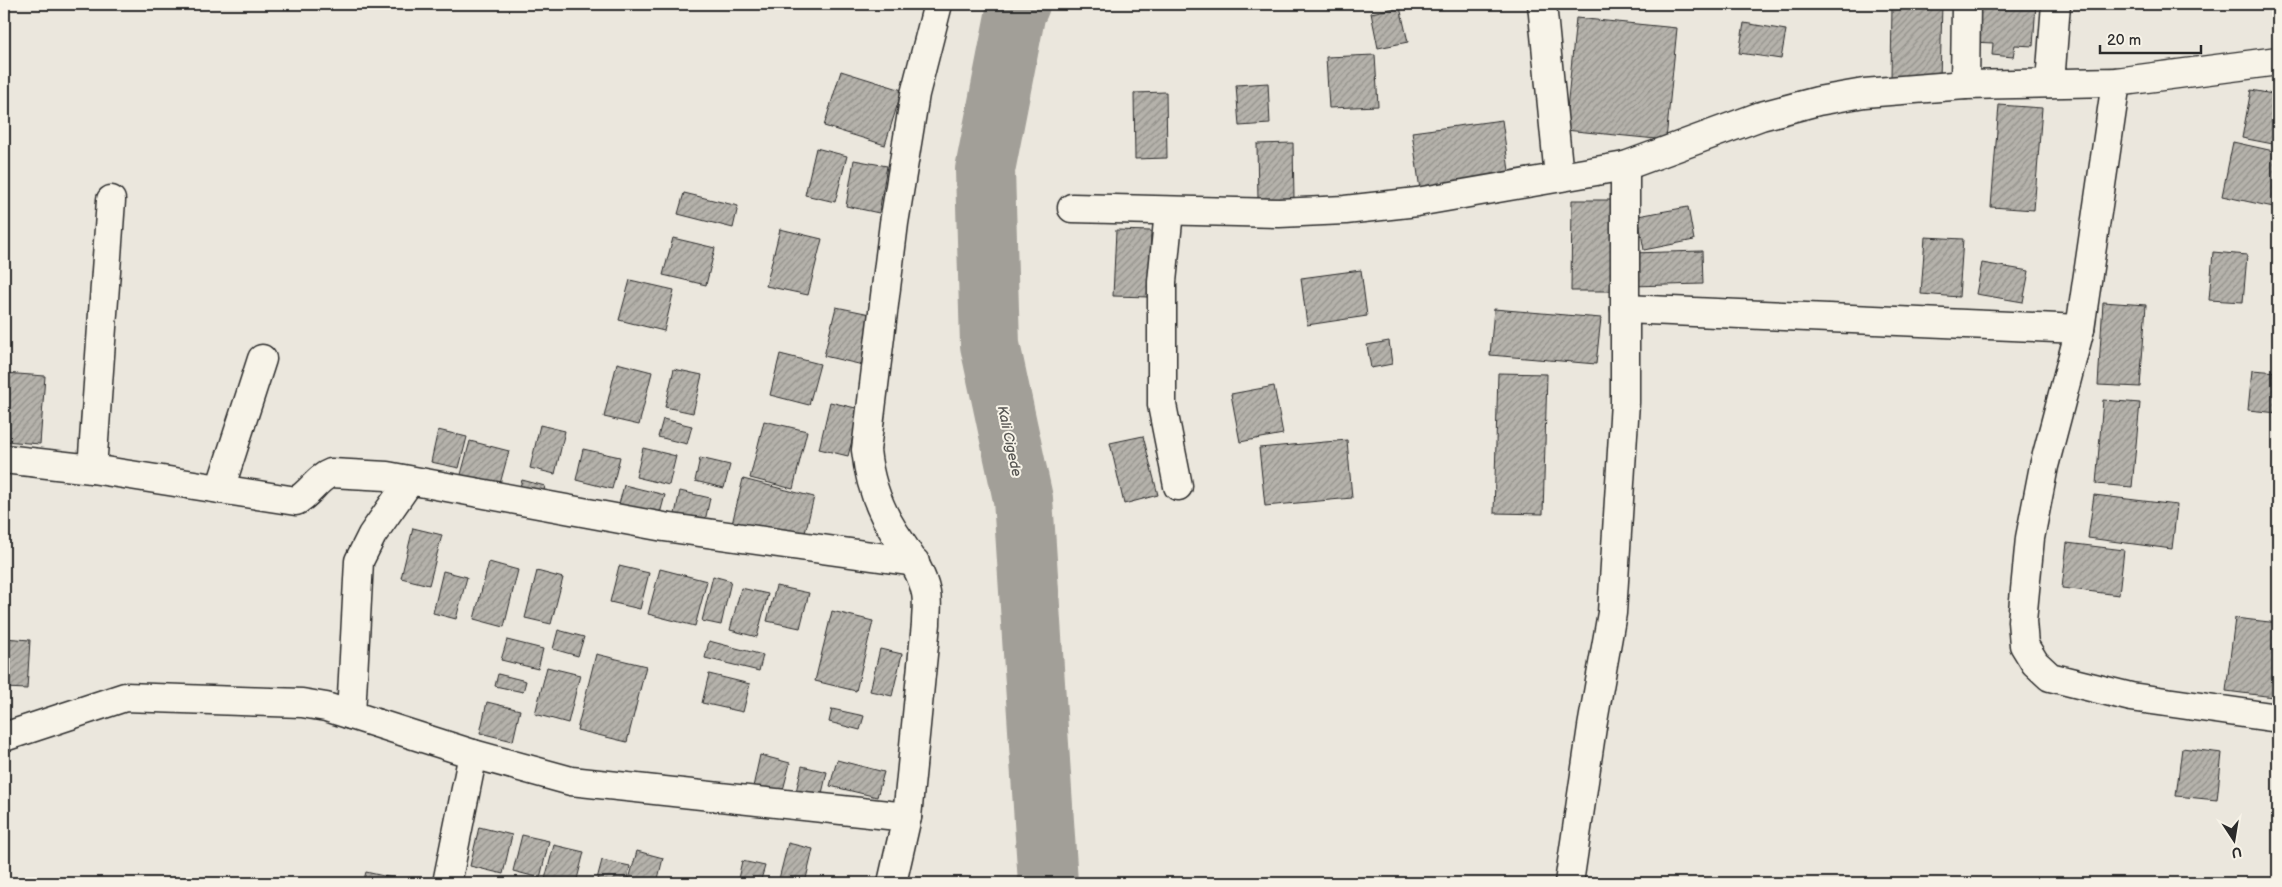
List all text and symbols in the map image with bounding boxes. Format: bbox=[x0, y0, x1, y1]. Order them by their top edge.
scale bar bbox=[2100, 22, 2201, 54]
text: 20 m bbox=[2107, 31, 2141, 50]
water label: Kali Cigede bbox=[994, 404, 1025, 478]
north arrow bbox=[2210, 814, 2260, 864]
text: U bbox=[2230, 843, 2243, 862]

